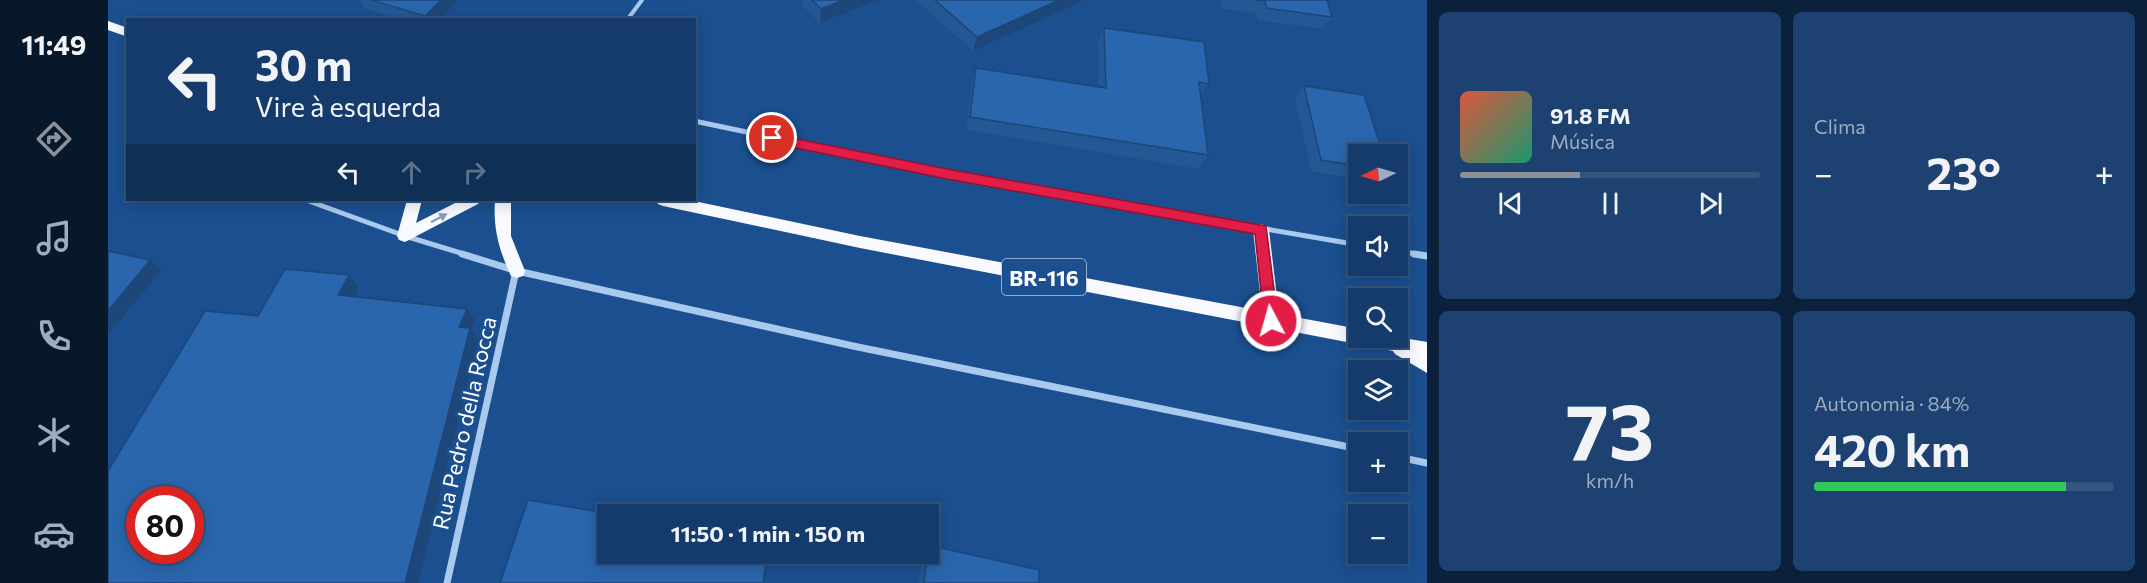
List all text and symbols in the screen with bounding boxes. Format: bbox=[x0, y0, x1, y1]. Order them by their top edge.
text: 11:49 bbox=[22, 28, 86, 61]
text: 30 m bbox=[255, 38, 352, 90]
icon: left bbox=[156, 42, 234, 120]
text: Vire à esquerda bbox=[255, 90, 441, 123]
text: 91.8 FM bbox=[1550, 102, 1631, 129]
pin bbox=[746, 112, 797, 163]
text: Clima bbox=[1814, 114, 1866, 138]
icon: directions bbox=[33, 118, 75, 160]
icon: arrive bbox=[755, 121, 788, 154]
text: Música bbox=[1550, 129, 1615, 153]
north arrow bbox=[1348, 144, 1408, 204]
map controls bbox=[1348, 144, 1408, 564]
text: 23° bbox=[1927, 144, 2001, 199]
text: − bbox=[1814, 152, 1833, 193]
text: + bbox=[2095, 152, 2114, 193]
icon: left bbox=[332, 156, 365, 189]
icon: ahead bbox=[395, 156, 428, 189]
icon: right bbox=[458, 156, 491, 189]
icon: previous bbox=[1494, 187, 1527, 220]
icon: pause bbox=[1594, 187, 1627, 220]
icon: next bbox=[1694, 187, 1727, 220]
one-way arrow bbox=[431, 213, 448, 223]
button: sound bbox=[1348, 216, 1408, 276]
icon: music bbox=[33, 217, 75, 259]
road number: BR-116 bbox=[1002, 259, 1086, 295]
button: search bbox=[1348, 288, 1408, 348]
position arrow bbox=[1239, 289, 1303, 353]
street label: Rua Pedro della Rocca bbox=[426, 314, 502, 532]
icon: phone bbox=[33, 315, 75, 357]
button: layers bbox=[1348, 360, 1408, 420]
text: 73 bbox=[1566, 381, 1654, 476]
text: Autonomia · 84% bbox=[1814, 391, 1969, 415]
icon: climate bbox=[33, 414, 75, 456]
text: 420 km bbox=[1814, 421, 1970, 476]
button: + bbox=[1348, 432, 1408, 492]
text: km/h bbox=[1586, 468, 1634, 492]
speed limit sign: 80 bbox=[126, 486, 204, 564]
button: − bbox=[1348, 504, 1408, 564]
icon: car bbox=[33, 513, 75, 555]
text: 11:50 · 1 min · 150 m bbox=[671, 520, 865, 547]

